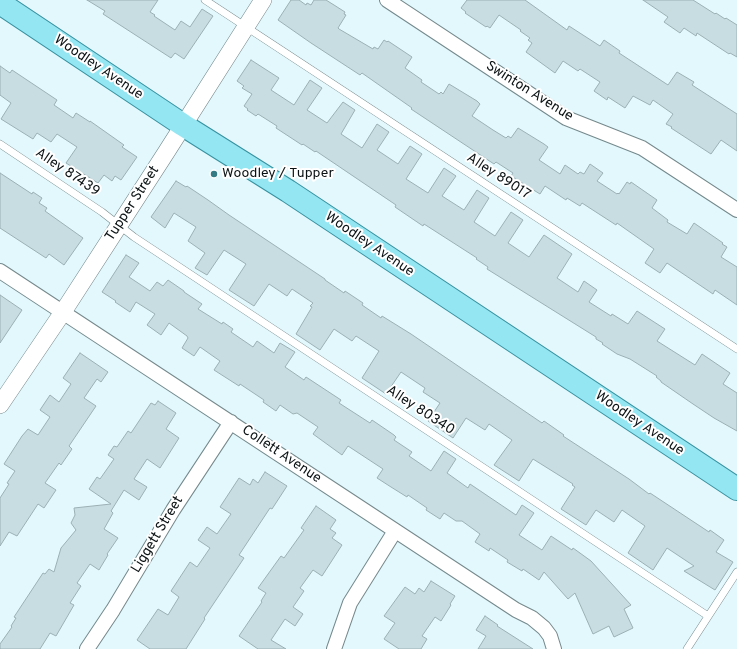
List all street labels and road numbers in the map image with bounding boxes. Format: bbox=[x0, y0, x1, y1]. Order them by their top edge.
street label: Woodley Avenue bbox=[50, 32, 146, 104]
street label: Swinton Avenue bbox=[482, 58, 576, 126]
street label: Alley 87439 bbox=[31, 145, 103, 201]
street label: Alley 89017 bbox=[463, 150, 533, 204]
street label: Tupper Street bbox=[102, 163, 164, 245]
street label: Woodley Avenue bbox=[321, 209, 417, 281]
street label: Alley 80340 bbox=[383, 383, 457, 439]
street label: Woodley Avenue bbox=[591, 388, 687, 460]
street label: Collett Avenue bbox=[238, 422, 324, 488]
street label: Liggett Street bbox=[128, 494, 188, 576]

